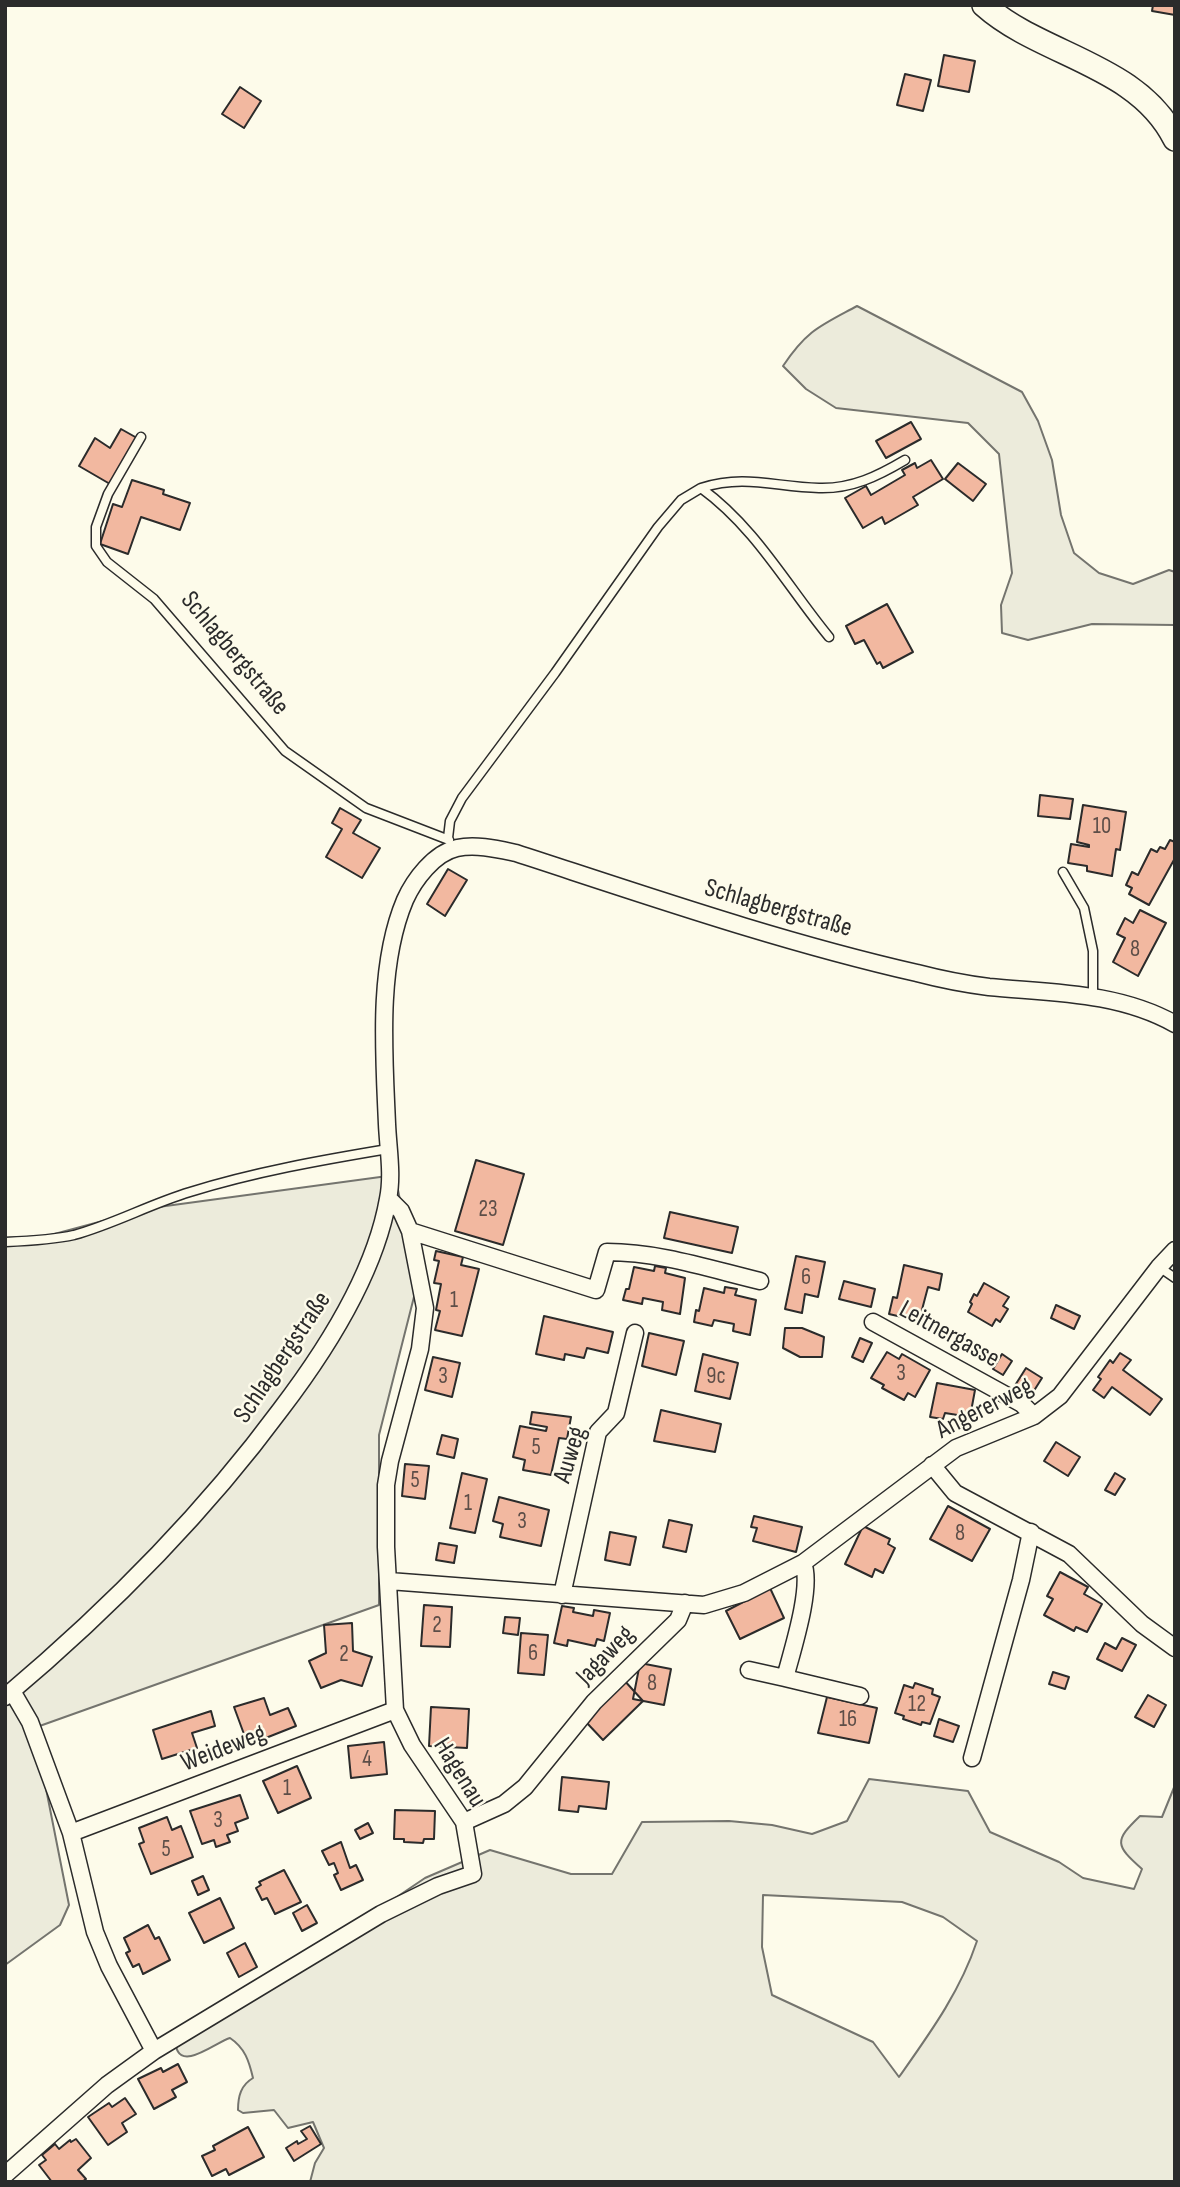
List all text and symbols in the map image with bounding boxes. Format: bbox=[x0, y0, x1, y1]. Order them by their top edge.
street label: Schlagbergstraße bbox=[173, 586, 295, 722]
house number: 10 bbox=[1093, 813, 1111, 841]
street label: Schlagbergstraße bbox=[701, 873, 855, 945]
house number: 8 bbox=[1130, 936, 1140, 964]
house number: 23 bbox=[478, 1196, 498, 1224]
house number: 6 bbox=[801, 1264, 811, 1292]
street label: Schlagbergstraße bbox=[228, 1286, 338, 1430]
house number: 1 bbox=[450, 1287, 458, 1315]
street label: Leitnergasse bbox=[893, 1295, 1005, 1375]
house number: 3 bbox=[896, 1360, 906, 1388]
house number: 3 bbox=[438, 1363, 448, 1391]
house number: 9c bbox=[706, 1363, 726, 1391]
street label: Angererweg bbox=[932, 1371, 1038, 1447]
street label: Auweg bbox=[548, 1423, 594, 1487]
house number: 5 bbox=[531, 1434, 541, 1462]
house number: 5 bbox=[410, 1467, 420, 1495]
house number: 1 bbox=[464, 1490, 472, 1518]
house number: 3 bbox=[517, 1508, 527, 1536]
house number: 8 bbox=[955, 1520, 965, 1548]
house number: 2 bbox=[432, 1612, 442, 1640]
street label: Jagaweg bbox=[570, 1620, 642, 1692]
house number: 6 bbox=[528, 1640, 538, 1668]
house number: 2 bbox=[339, 1641, 349, 1669]
house number: 8 bbox=[647, 1670, 657, 1698]
house number: 12 bbox=[908, 1691, 926, 1719]
house number: 16 bbox=[839, 1706, 857, 1734]
street label: Weideweg bbox=[177, 1719, 271, 1779]
street label: Hagenau bbox=[426, 1733, 492, 1813]
house number: 4 bbox=[362, 1746, 372, 1774]
house number: 1 bbox=[283, 1775, 291, 1803]
house number: 3 bbox=[213, 1807, 223, 1835]
house number: 5 bbox=[161, 1836, 171, 1864]

